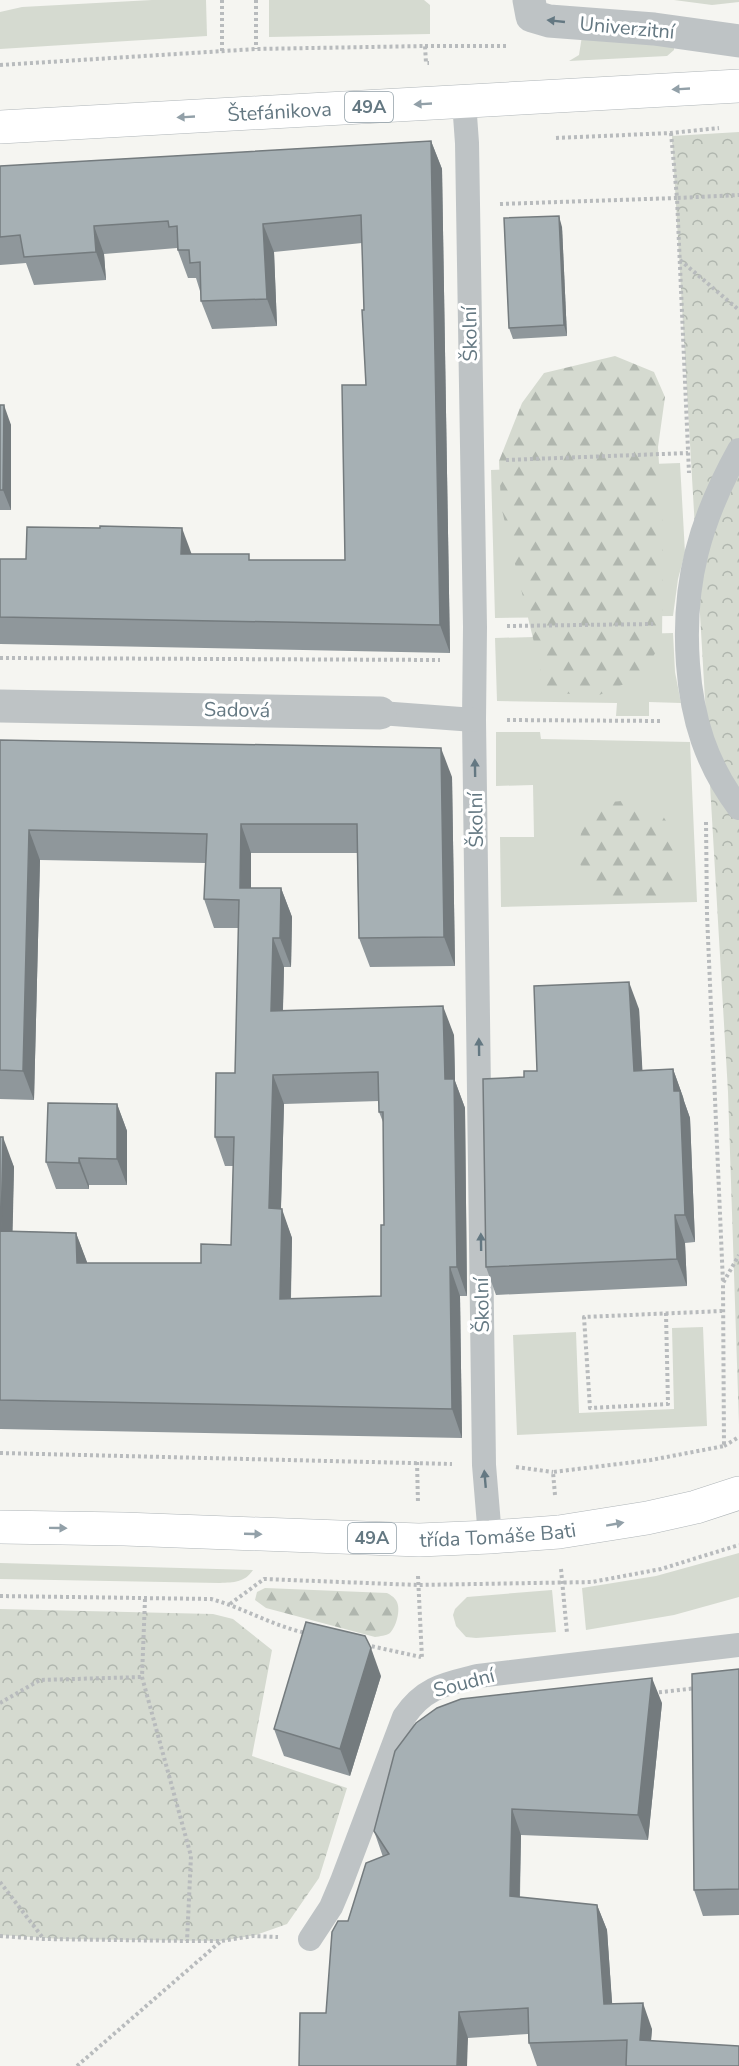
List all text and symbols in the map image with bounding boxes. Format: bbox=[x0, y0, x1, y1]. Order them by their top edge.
street label: Univerzitní bbox=[578, 10, 677, 46]
one-way arrow bbox=[546, 16, 565, 26]
one-way arrow bbox=[671, 85, 690, 94]
road number: 49A bbox=[345, 92, 393, 122]
street label: Štefánikova bbox=[227, 95, 332, 128]
one-way arrow bbox=[413, 99, 432, 108]
one-way arrow bbox=[177, 112, 196, 122]
street label: Školní bbox=[456, 305, 484, 362]
street label: Sadová bbox=[204, 696, 270, 724]
one-way arrow bbox=[470, 758, 480, 777]
street label: Školní bbox=[462, 791, 490, 848]
one-way arrow bbox=[474, 1037, 484, 1056]
one-way arrow bbox=[476, 1232, 486, 1251]
street label: Školní bbox=[468, 1276, 496, 1333]
one-way arrow bbox=[480, 1469, 490, 1488]
street label: třída Tomáše Bati bbox=[419, 1516, 578, 1553]
one-way arrow bbox=[606, 1519, 625, 1528]
one-way arrow bbox=[49, 1523, 68, 1533]
road number: 49A bbox=[348, 1523, 396, 1553]
one-way arrow bbox=[244, 1529, 263, 1538]
street label: Soudní bbox=[430, 1662, 499, 1704]

